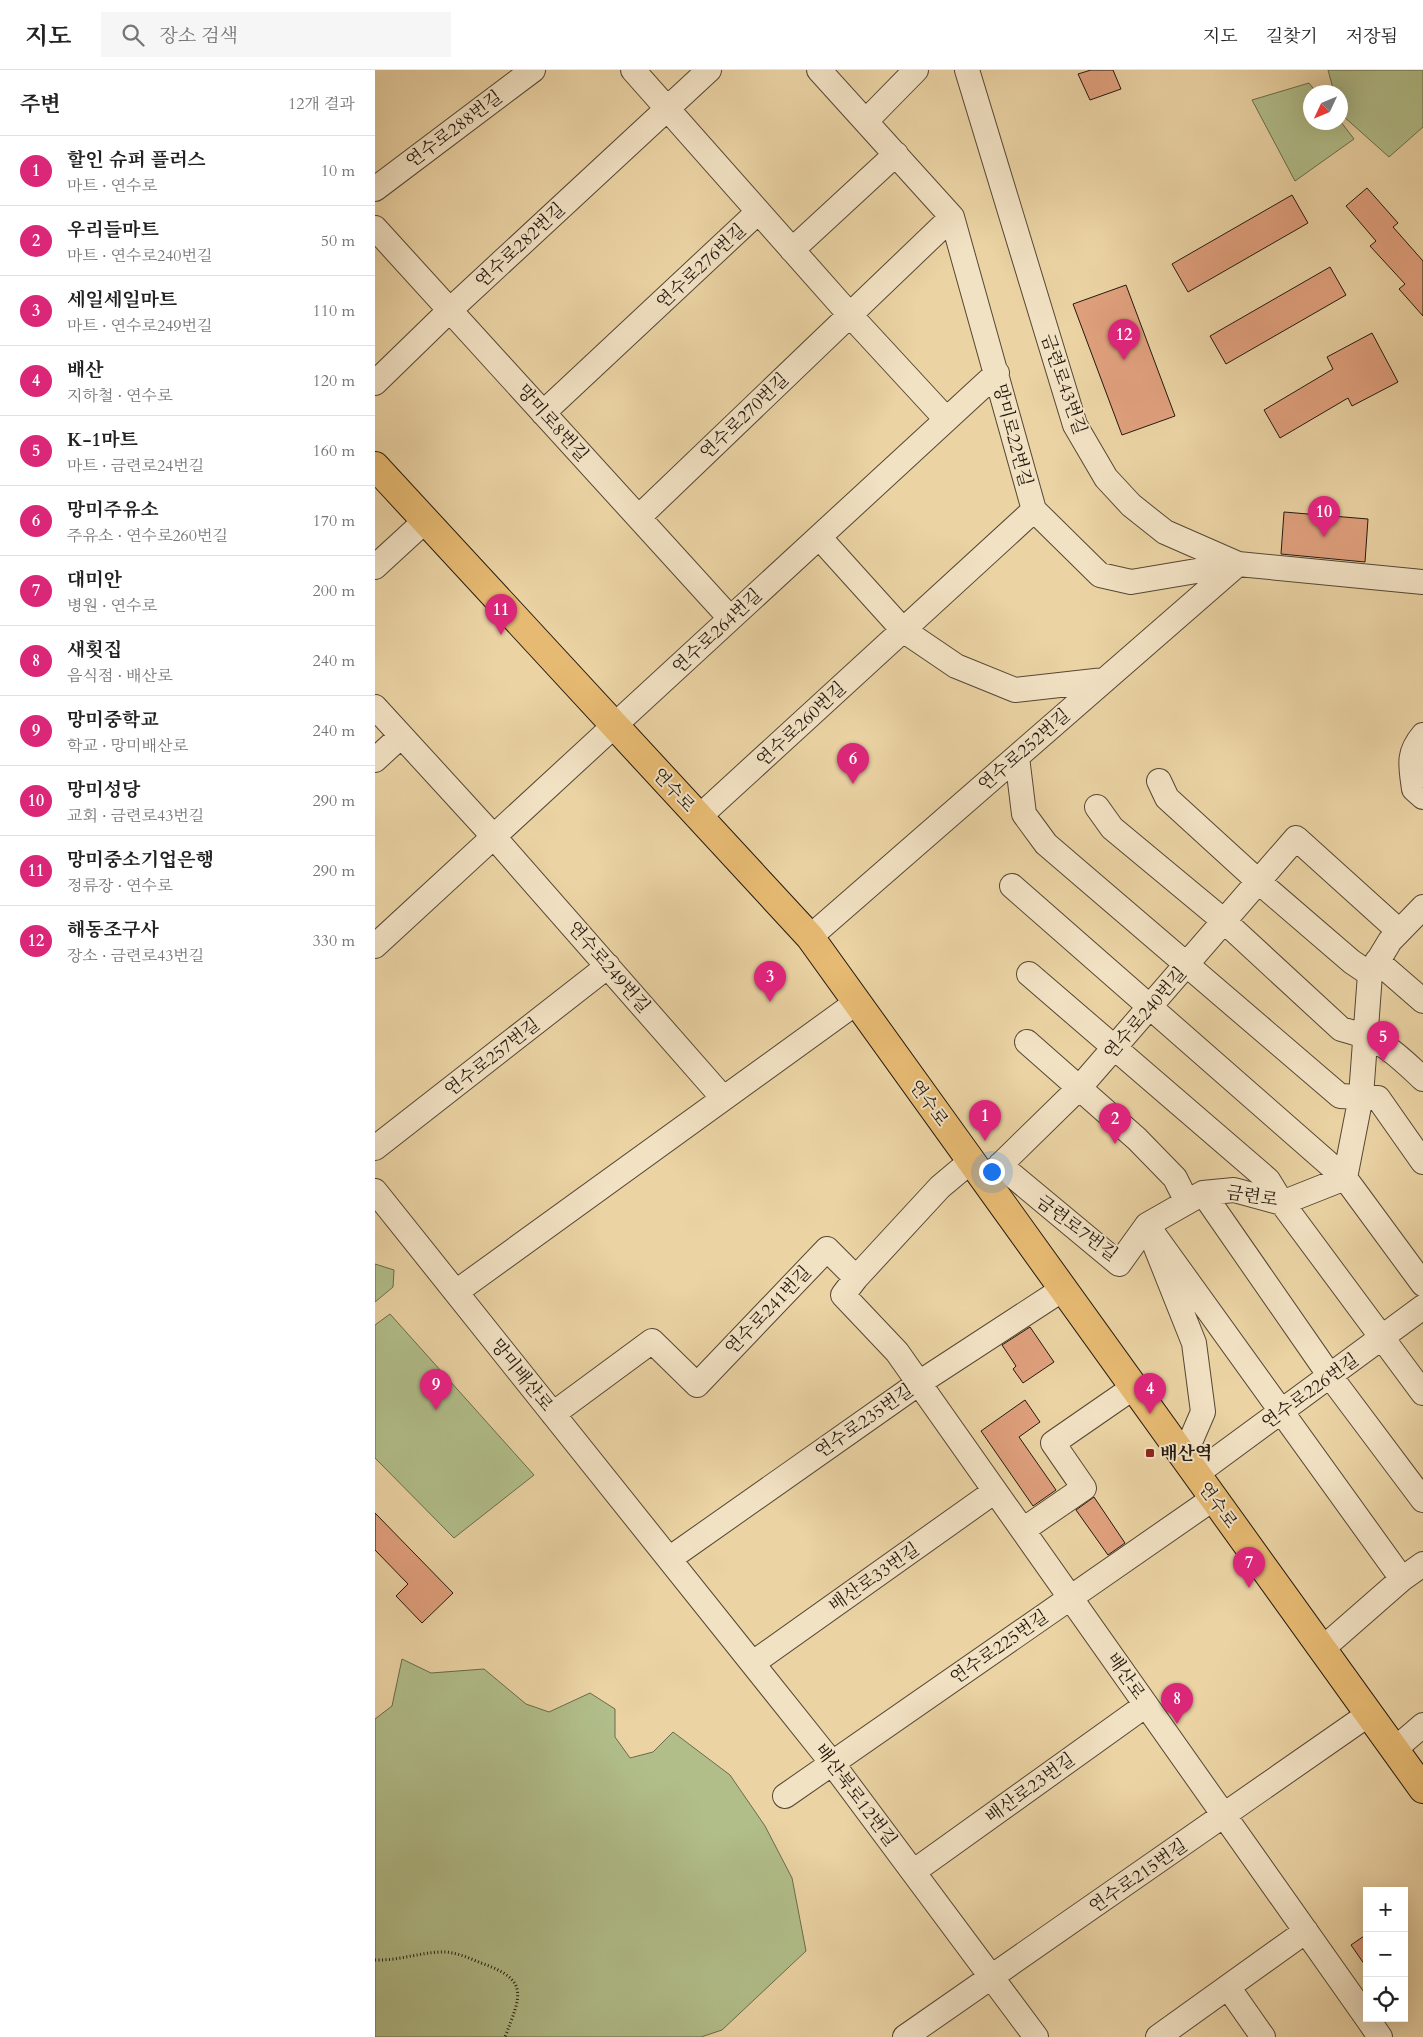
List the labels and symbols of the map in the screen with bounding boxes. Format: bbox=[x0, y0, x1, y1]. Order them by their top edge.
street label: 연수로288번길 bbox=[401, 85, 508, 174]
north arrow bbox=[1303, 85, 1348, 130]
street label: 연수로282번길 bbox=[470, 197, 571, 294]
street label: 연수로276번길 bbox=[651, 218, 752, 315]
pin: 12 bbox=[1108, 319, 1140, 360]
street label: 금련로43번길 bbox=[1035, 330, 1093, 438]
street label: 연수로270번길 bbox=[694, 368, 794, 465]
street label: 망미로8번길 bbox=[511, 379, 594, 467]
street label: 망미로22번길 bbox=[987, 381, 1038, 489]
pin: 10 bbox=[1308, 496, 1340, 537]
street label: 연수로264번길 bbox=[667, 583, 768, 680]
pin: 11 bbox=[485, 594, 517, 635]
street label: 연수로260번길 bbox=[751, 676, 852, 773]
street label: 연수로252번길 bbox=[973, 703, 1076, 797]
pin: 6 bbox=[837, 743, 869, 784]
street label: 연수로 bbox=[647, 763, 701, 818]
street label: 연수로249번길 bbox=[562, 916, 656, 1019]
pin: 3 bbox=[754, 961, 786, 1002]
street label: 연수로240번길 bbox=[1098, 962, 1192, 1065]
street label: 연수로257번길 bbox=[439, 1012, 545, 1103]
pin: 5 bbox=[1367, 1021, 1399, 1062]
street label: 연수로 bbox=[903, 1075, 954, 1132]
pin: 1 bbox=[969, 1100, 1001, 1141]
pin: 2 bbox=[1099, 1103, 1131, 1144]
your location bbox=[979, 1159, 1005, 1185]
street label: 금련로 bbox=[1224, 1180, 1280, 1213]
street label: 금련로7번길 bbox=[1031, 1189, 1123, 1267]
street label: 연수로241번길 bbox=[720, 1260, 817, 1360]
street label: 망미배산로 bbox=[485, 1334, 559, 1417]
street label: 연수로226번길 bbox=[1257, 1348, 1364, 1435]
pin: 9 bbox=[420, 1369, 452, 1410]
pin: 4 bbox=[1134, 1373, 1166, 1414]
street label: 연수로235번길 bbox=[810, 1378, 918, 1465]
place label: 배산역 bbox=[1160, 1441, 1212, 1466]
marker: 배산역 bbox=[1144, 1447, 1156, 1459]
street label: 연수로 bbox=[1192, 1477, 1243, 1534]
street label: 배산로33번길 bbox=[824, 1537, 925, 1618]
pin: 7 bbox=[1233, 1547, 1265, 1588]
street label: 연수로225번길 bbox=[945, 1604, 1053, 1691]
street label: 배산로 bbox=[1100, 1648, 1151, 1705]
pin: 8 bbox=[1161, 1683, 1193, 1724]
street label: 배산북로12번길 bbox=[809, 1739, 903, 1852]
street label: 배산로23번길 bbox=[980, 1747, 1080, 1829]
street label: 연수로215번길 bbox=[1084, 1833, 1192, 1920]

